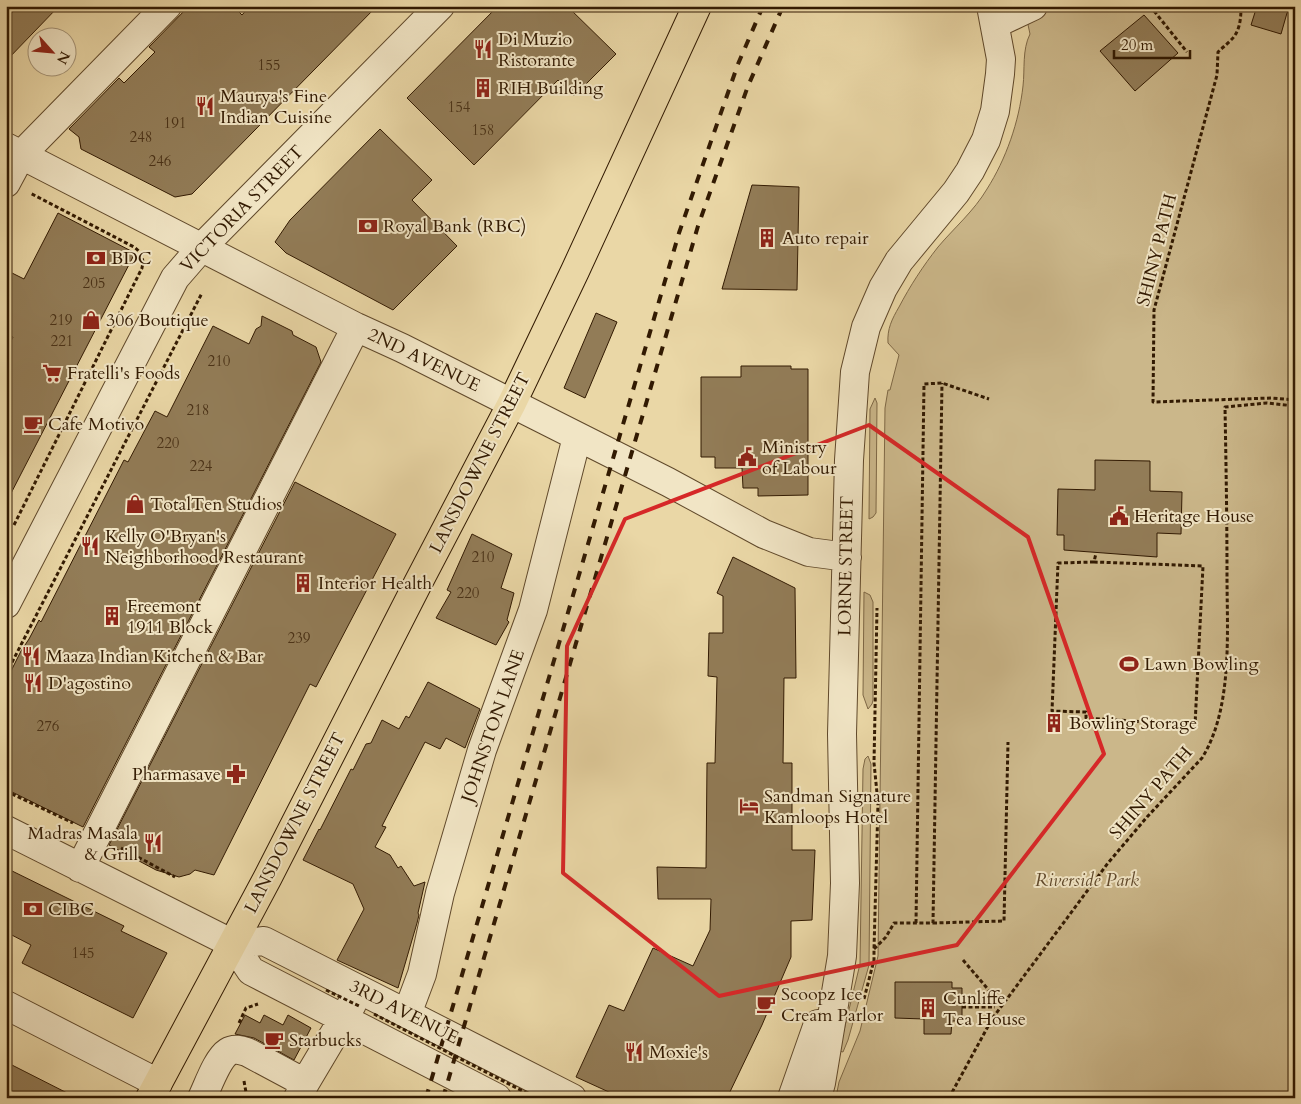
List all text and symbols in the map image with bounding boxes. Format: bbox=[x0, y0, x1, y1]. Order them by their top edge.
place label: Di Muzio Ristorante bbox=[498, 27, 575, 73]
north arrow bbox=[28, 28, 78, 78]
scale bar bbox=[1114, 28, 1190, 60]
text: 20 m bbox=[1121, 35, 1153, 55]
restaurant icon: Di Muzio Ristorante bbox=[472, 38, 494, 60]
text: N bbox=[52, 48, 74, 67]
house number: 155 bbox=[257, 55, 281, 75]
place label: RIH Building bbox=[498, 76, 604, 101]
building icon: RIH Building bbox=[472, 77, 494, 99]
place label: Maurya's Fine Indian Cuisine bbox=[220, 84, 332, 130]
restaurant icon: Maurya's Fine Indian Cuisine bbox=[194, 95, 216, 117]
house number: 154 bbox=[447, 97, 471, 117]
house number: 191 bbox=[163, 113, 187, 133]
house number: 158 bbox=[471, 120, 495, 140]
house number: 248 bbox=[129, 127, 153, 147]
street label: VICTORIA STREET bbox=[175, 140, 309, 278]
house number: 246 bbox=[148, 151, 172, 171]
street label: SHINY PATH bbox=[1131, 191, 1183, 309]
place label: Royal Bank (RBC) bbox=[383, 214, 527, 239]
bank icon: Royal Bank (RBC) bbox=[357, 215, 379, 237]
place label: Auto repair bbox=[782, 226, 869, 251]
building icon: Auto repair bbox=[756, 227, 778, 249]
place label: BDC bbox=[111, 246, 152, 271]
bank icon: BDC bbox=[85, 247, 107, 269]
house number: 205 bbox=[82, 273, 106, 293]
place label: 306 Boutique bbox=[106, 308, 209, 333]
shop icon: 306 Boutique bbox=[80, 309, 102, 331]
house number: 219 bbox=[49, 310, 73, 330]
street label: 2ND AVENUE bbox=[364, 322, 484, 398]
house number: 221 bbox=[50, 331, 74, 351]
house number: 210 bbox=[207, 351, 231, 371]
place label: Fratelli's Foods bbox=[67, 361, 180, 386]
supermarket icon: Fratelli's Foods bbox=[41, 362, 63, 384]
street label: LANSDOWNE STREET bbox=[424, 368, 536, 558]
house number: 218 bbox=[186, 400, 210, 420]
place label: Cafe Motivo bbox=[48, 412, 145, 437]
cafe icon: Cafe Motivo bbox=[22, 413, 44, 435]
house number: 220 bbox=[156, 433, 180, 453]
place label: Ministry of Labour bbox=[762, 435, 837, 481]
public building icon: Ministry of Labour bbox=[736, 446, 758, 468]
house number: 224 bbox=[189, 456, 213, 476]
place label: TotalTen Studios bbox=[150, 492, 282, 517]
shop icon: TotalTen Studios bbox=[124, 493, 146, 515]
street label: LORNE STREET bbox=[832, 496, 860, 636]
place label: Heritage House bbox=[1134, 504, 1254, 529]
public building icon: Heritage House bbox=[1108, 505, 1130, 527]
place label: Kelly O'Bryan's Neighborhood Restaurant bbox=[105, 524, 304, 570]
restaurant icon: Kelly O'Bryan's Neighborhood Restaurant bbox=[79, 535, 101, 557]
house number: 210 bbox=[471, 547, 495, 567]
place label: Interior Health bbox=[318, 571, 432, 596]
building icon: Interior Health bbox=[292, 572, 314, 594]
house number: 220 bbox=[456, 583, 480, 603]
place label: Freemont 1911 Block bbox=[127, 594, 213, 640]
building icon: Freemont 1911 Block bbox=[101, 605, 123, 627]
house number: 239 bbox=[287, 628, 311, 648]
place label: Maaza Indian Kitchen & Bar bbox=[46, 644, 264, 669]
restaurant icon: Maaza Indian Kitchen & Bar bbox=[20, 645, 42, 667]
street label: JOHNSTON LANE bbox=[454, 646, 531, 809]
place label: Lawn Bowling bbox=[1144, 652, 1259, 677]
sports icon: Lawn Bowling bbox=[1118, 653, 1140, 675]
place label: D'agostino bbox=[48, 671, 131, 696]
restaurant icon: D'agostino bbox=[22, 672, 44, 694]
place label: Bowling Storage bbox=[1069, 711, 1197, 736]
building icon: Bowling Storage bbox=[1043, 712, 1065, 734]
house number: 276 bbox=[36, 716, 60, 736]
street label: LANSDOWNE STREET bbox=[239, 728, 351, 918]
street label: SHINY PATH bbox=[1104, 741, 1198, 845]
place label: Pharmasave bbox=[132, 762, 221, 787]
pharmacy icon: Pharmasave bbox=[225, 763, 247, 785]
place label: Sandman Signature Kamloops Hotel bbox=[764, 784, 911, 830]
hotel icon: Sandman Signature Kamloops Hotel bbox=[738, 795, 760, 817]
place label: Madras Masala & Grill bbox=[28, 821, 138, 867]
restaurant icon: Madras Masala & Grill bbox=[142, 832, 164, 854]
park label: Riverside Park bbox=[1035, 868, 1139, 893]
place label: CIBC bbox=[48, 897, 94, 922]
bank icon: CIBC bbox=[22, 898, 44, 920]
house number: 145 bbox=[71, 943, 95, 963]
street label: 3RD AVENUE bbox=[345, 974, 463, 1050]
place label: Scoopz Ice Cream Parlor bbox=[781, 982, 884, 1028]
place label: Cunliffe Tea House bbox=[943, 986, 1026, 1032]
cafe icon: Scoopz Ice Cream Parlor bbox=[755, 993, 777, 1015]
building icon: Cunliffe Tea House bbox=[917, 997, 939, 1019]
place label: Starbucks bbox=[289, 1028, 361, 1053]
cafe icon: Starbucks bbox=[263, 1029, 285, 1051]
place label: Moxie's bbox=[649, 1040, 708, 1065]
restaurant icon: Moxie's bbox=[623, 1041, 645, 1063]

